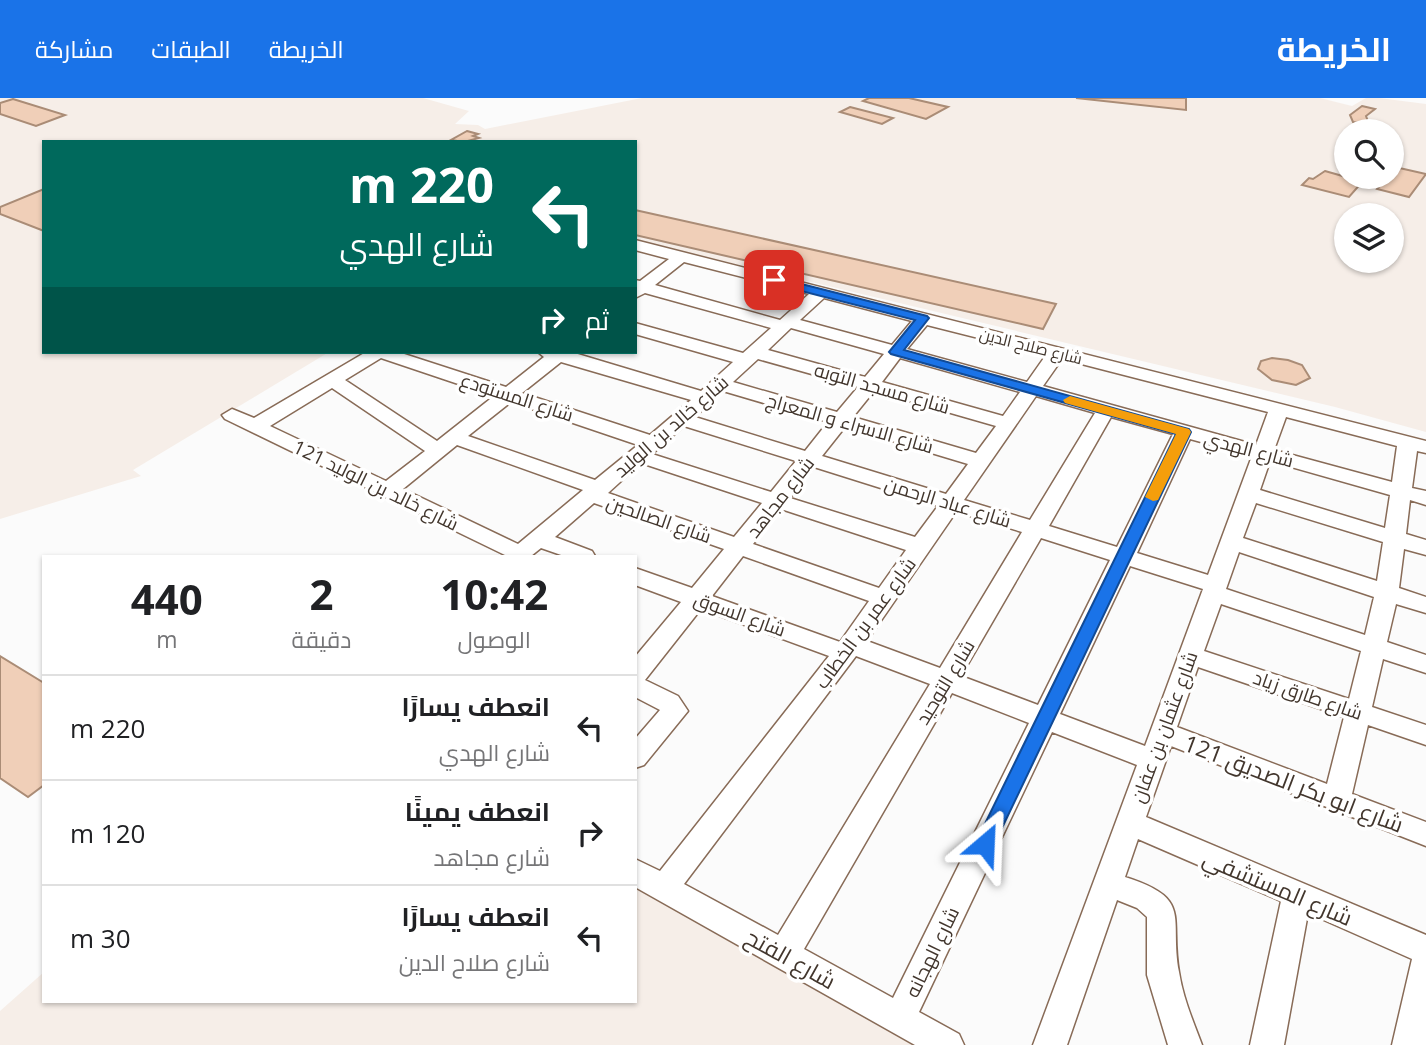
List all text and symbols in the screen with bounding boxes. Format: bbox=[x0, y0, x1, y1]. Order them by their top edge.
text: الخريطة bbox=[1277, 26, 1391, 71]
text: مشاركة bbox=[35, 32, 113, 65]
text: الطبقات bbox=[151, 32, 231, 65]
text: الخريطة bbox=[269, 32, 344, 65]
map controls bbox=[1334, 119, 1404, 273]
button: search bbox=[1334, 119, 1404, 189]
text: 220 m bbox=[349, 151, 494, 217]
icon: left bbox=[518, 168, 609, 259]
button: layers bbox=[1334, 203, 1404, 273]
text: شارع الهدي bbox=[339, 222, 494, 265]
pin bbox=[744, 250, 804, 310]
icon: arrive bbox=[755, 261, 793, 299]
icon: right bbox=[533, 301, 571, 339]
text: ثم bbox=[585, 302, 609, 338]
street label: شارع صلاح الدين bbox=[977, 323, 1085, 370]
street label: شارع مسجد التوبه bbox=[811, 356, 953, 421]
street label: شارع المستودع bbox=[457, 366, 577, 428]
street label: شارع خالد بن الوليد bbox=[608, 369, 734, 484]
street label: شارع الاسراء و المعراج bbox=[763, 387, 937, 460]
street label: شارع الهدي bbox=[1201, 425, 1297, 475]
street label: شارع خالد بن الوليد 121 bbox=[288, 434, 463, 537]
street label: شارع مجاهد bbox=[740, 451, 821, 544]
street label: شارع عباد الرحمن bbox=[881, 470, 1014, 535]
street label: شارع الصالحين bbox=[603, 489, 715, 550]
street label: شارع عمر بن الخطاب bbox=[809, 552, 922, 694]
text: 2 bbox=[310, 565, 334, 622]
text: 10:42 bbox=[440, 565, 548, 622]
text: 440 bbox=[131, 570, 203, 627]
street label: شارع السوق bbox=[690, 585, 789, 644]
text: m bbox=[156, 623, 177, 655]
text: دقيقة bbox=[292, 623, 351, 655]
text: الوصول bbox=[458, 623, 531, 655]
street label: شارع التوحيد bbox=[909, 635, 981, 730]
street label: شارع عثمان بن عفان bbox=[1125, 648, 1204, 807]
street label: شارع طارق زياد bbox=[1249, 664, 1366, 727]
text: انعطف يسارًا bbox=[401, 688, 550, 724]
icon: left bbox=[571, 709, 609, 747]
text: 220 m bbox=[70, 710, 145, 746]
street label: شارع ابو بكر الصديق 121 bbox=[1179, 726, 1408, 841]
text: شارع الهدي bbox=[439, 736, 550, 768]
text: انعطف يمينًا bbox=[405, 793, 550, 829]
position arrow bbox=[948, 807, 1022, 881]
icon: right bbox=[571, 814, 609, 852]
text: 120 m bbox=[70, 815, 145, 851]
text: شارع مجاهد bbox=[433, 841, 550, 873]
street label: شارع المستشفي bbox=[1197, 841, 1358, 936]
text: انعطف يسارًا bbox=[401, 898, 550, 934]
street label: شارع الهجانه bbox=[899, 902, 966, 1002]
icon: left bbox=[571, 919, 609, 957]
text: 30 m bbox=[70, 920, 131, 956]
street label: شارع الفتح bbox=[739, 920, 842, 997]
text: شارع صلاح الدين bbox=[399, 946, 550, 978]

